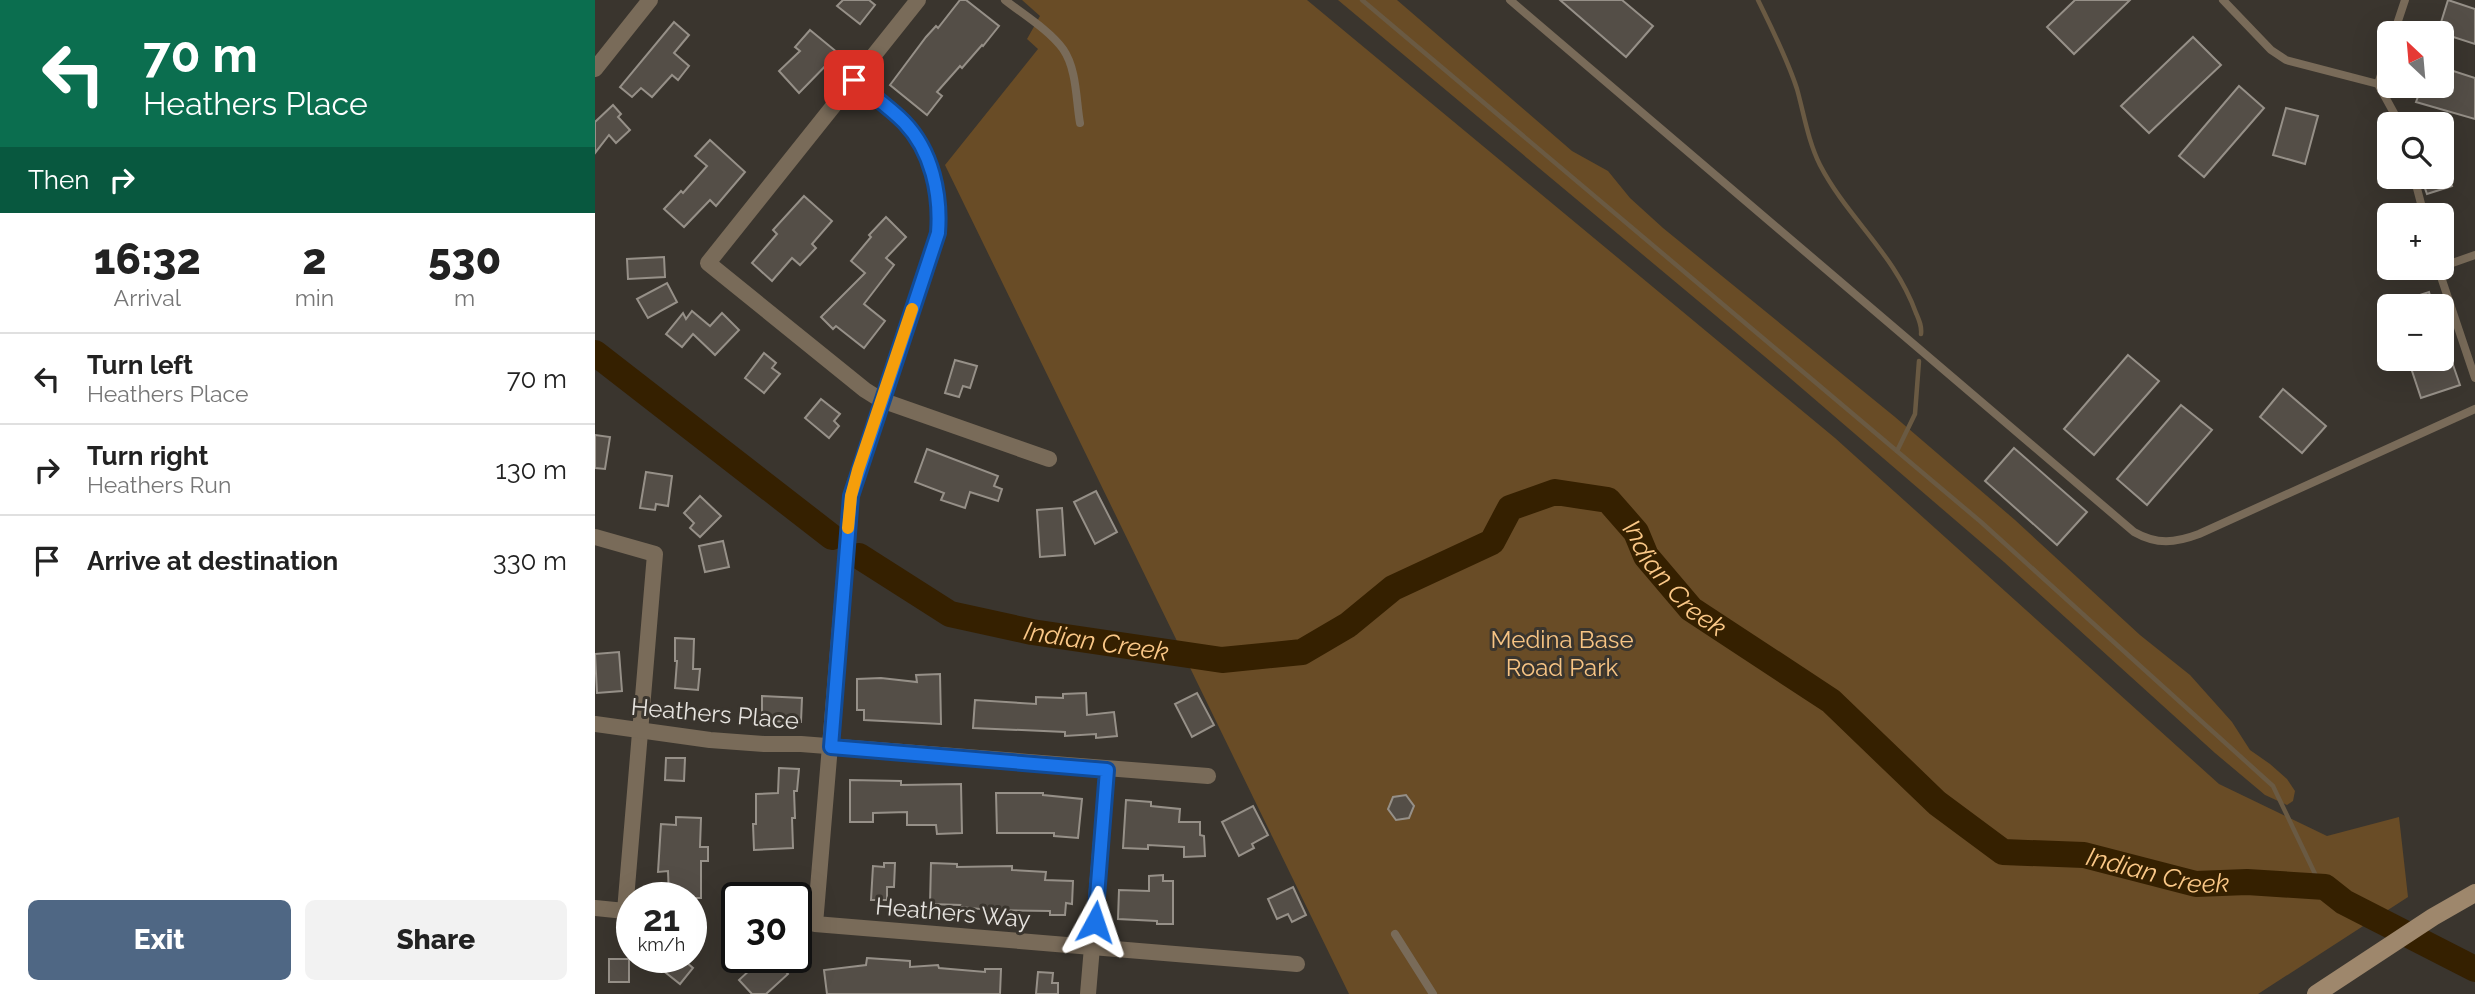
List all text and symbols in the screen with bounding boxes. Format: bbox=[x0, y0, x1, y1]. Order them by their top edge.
north arrow bbox=[2377, 21, 2453, 98]
map controls bbox=[2377, 21, 2454, 371]
text: 70 m bbox=[143, 26, 258, 83]
icon: left bbox=[28, 28, 119, 119]
pin bbox=[824, 50, 884, 110]
icon: arrive bbox=[835, 61, 873, 99]
text: Heathers Place bbox=[143, 85, 368, 122]
button: search bbox=[2377, 112, 2454, 189]
icon: right bbox=[103, 161, 141, 199]
text: Then bbox=[28, 165, 89, 195]
button: + bbox=[2377, 203, 2454, 280]
text: 16:32 bbox=[94, 235, 201, 284]
text: 2 bbox=[302, 235, 327, 284]
text: 530 bbox=[428, 235, 501, 284]
text: Arrival bbox=[114, 284, 181, 311]
text: min bbox=[295, 284, 334, 311]
text: m bbox=[454, 284, 475, 311]
button: − bbox=[2377, 294, 2454, 371]
text: Turn left bbox=[87, 350, 193, 380]
icon: left bbox=[28, 360, 66, 398]
text: 70 m bbox=[507, 364, 567, 394]
text: Heathers Place bbox=[87, 380, 249, 407]
text: Turn right bbox=[87, 441, 208, 471]
icon: right bbox=[28, 451, 66, 489]
text: 130 m bbox=[496, 455, 567, 485]
text: Heathers Run bbox=[87, 471, 231, 498]
water label: Indian Creek bbox=[1617, 514, 1732, 643]
icon: arrive bbox=[28, 542, 66, 580]
text: Arrive at destination bbox=[87, 546, 338, 576]
text: 330 m bbox=[493, 546, 567, 576]
water label: Indian Creek bbox=[1021, 616, 1171, 667]
park label: Medina Base Road Park bbox=[1490, 625, 1634, 682]
street label: Heathers Place bbox=[630, 692, 800, 735]
water label: Indian Creek bbox=[2083, 841, 2230, 900]
speed limit sign: 30 bbox=[721, 882, 812, 973]
position arrow bbox=[1058, 885, 1132, 959]
street label: Heathers Way bbox=[874, 891, 1032, 934]
text: 21 bbox=[643, 898, 680, 939]
button: Exit bbox=[28, 900, 291, 980]
button: Share bbox=[305, 900, 567, 980]
text: km/h bbox=[638, 934, 685, 955]

